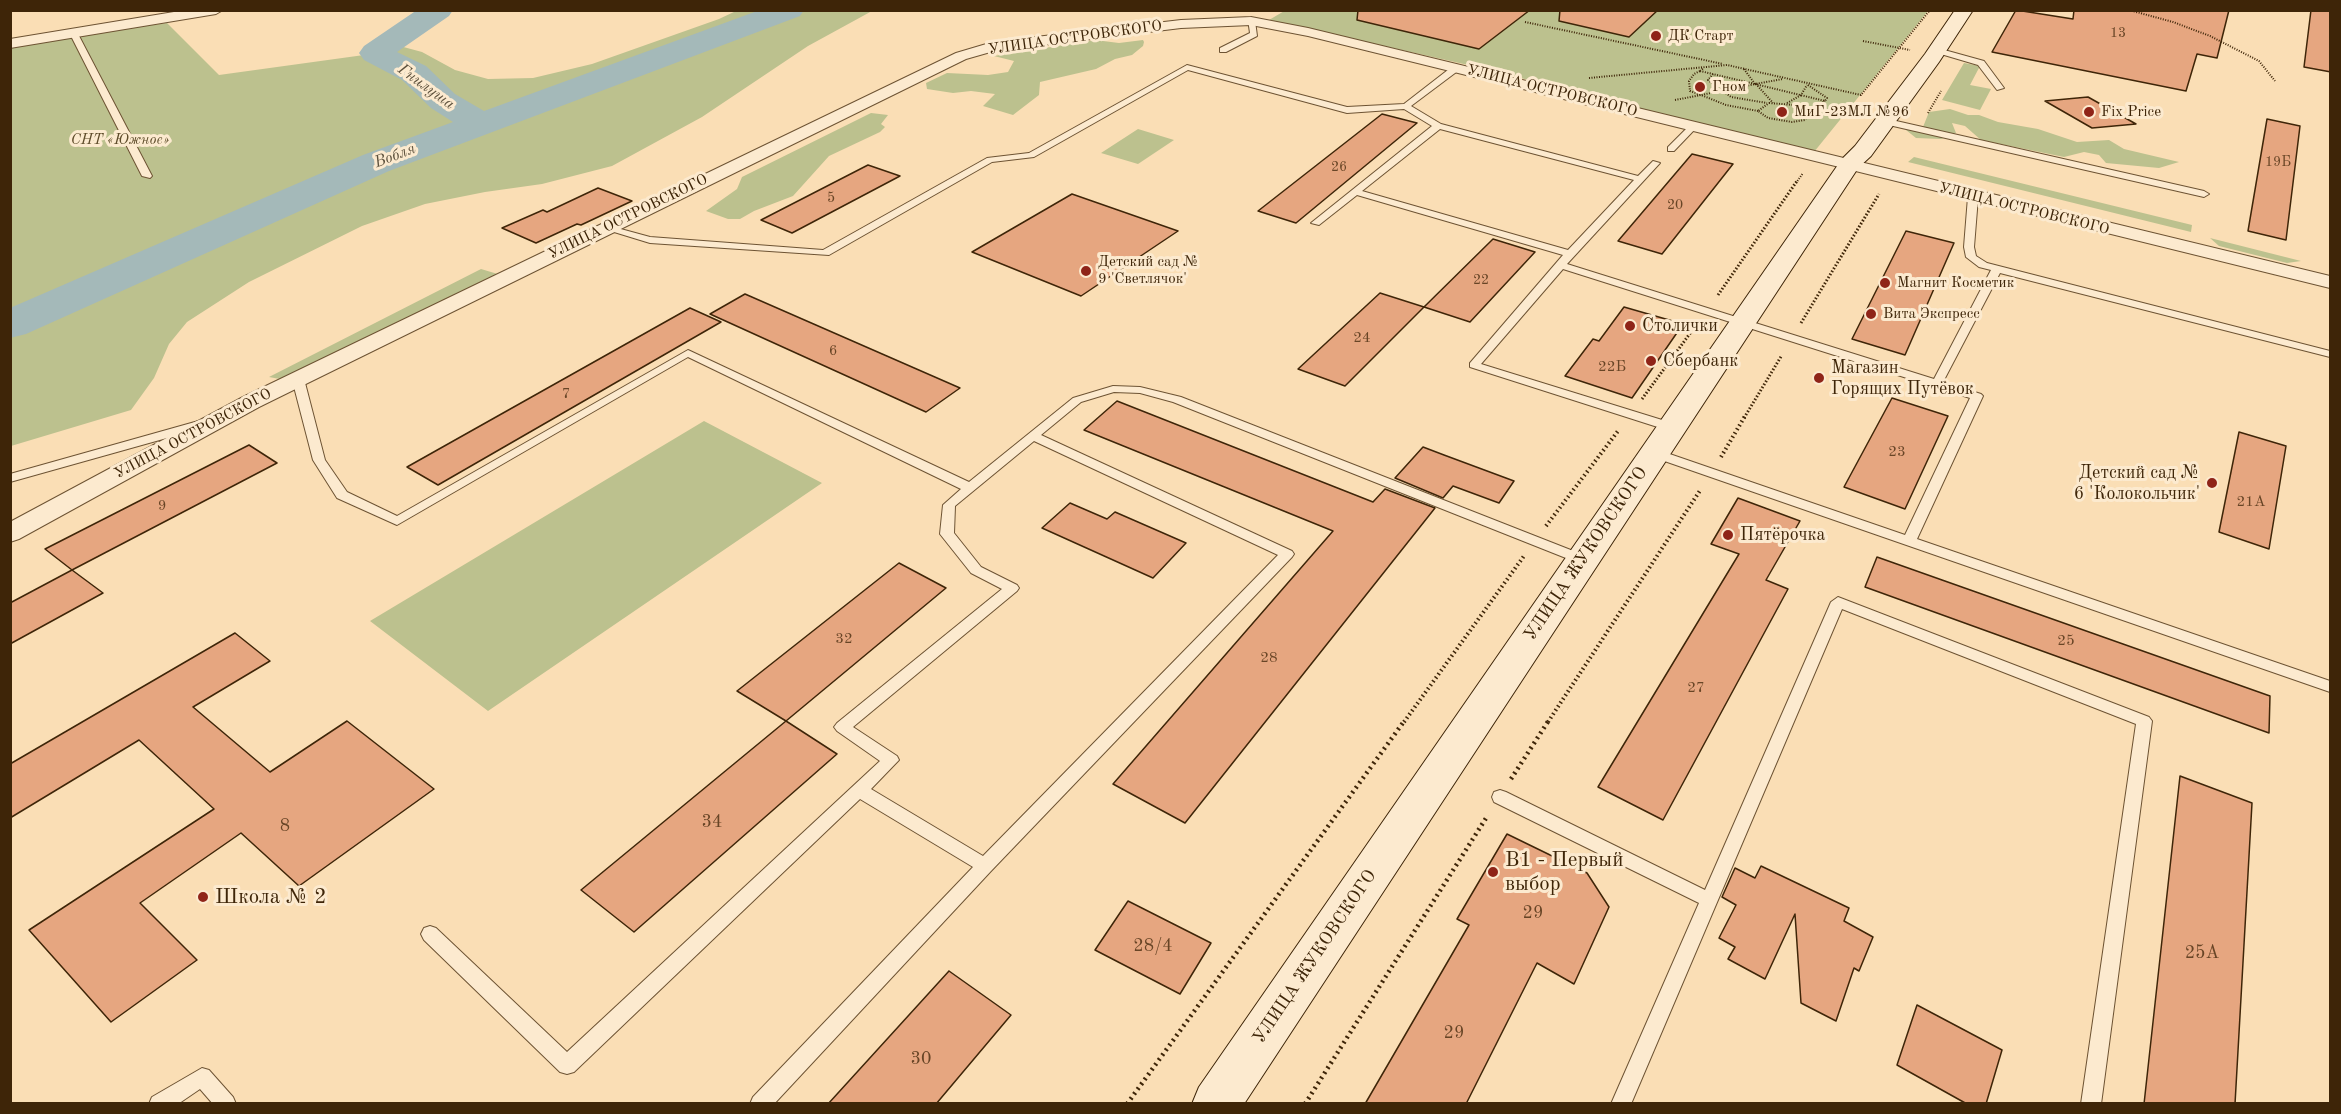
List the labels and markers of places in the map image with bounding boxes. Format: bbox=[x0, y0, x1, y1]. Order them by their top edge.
place label: ДК Старт bbox=[1668, 27, 1734, 45]
marker: ДК Старт bbox=[1649, 29, 1663, 43]
place label: Гном bbox=[1712, 78, 1746, 96]
marker: Гном bbox=[1693, 80, 1707, 94]
place label: МиГ-23МЛ №96 bbox=[1794, 103, 1909, 121]
place label: Fix Price bbox=[2101, 103, 2161, 121]
marker: МиГ-23МЛ №96 bbox=[1775, 105, 1789, 119]
marker: Fix Price bbox=[2082, 105, 2096, 119]
place label: Детский сад № 9 'Светлячок' bbox=[1098, 253, 1199, 288]
marker: Детский сад № 9 'Светлячок' bbox=[1079, 264, 1093, 278]
place label: Магнит Косметик bbox=[1897, 274, 2014, 292]
marker: Магнит Косметик bbox=[1878, 276, 1892, 290]
place label: Вита Экспресс bbox=[1883, 305, 1980, 323]
marker: Вита Экспресс bbox=[1864, 307, 1878, 321]
place label: Столички bbox=[1642, 315, 1718, 337]
marker: Столички bbox=[1623, 319, 1637, 333]
place label: Сбербанк bbox=[1663, 350, 1738, 372]
marker: Сбербанк bbox=[1644, 354, 1658, 368]
place label: Магазин Горящих Путёвок bbox=[1831, 357, 1974, 400]
marker: Магазин Горящих Путёвок bbox=[1812, 371, 1826, 385]
place label: Детский сад № 6 'Колокольчик' bbox=[2074, 462, 2200, 504]
marker: Детский сад № 6 'Колокольчик' bbox=[2205, 476, 2219, 490]
place label: Пятёрочка bbox=[1740, 524, 1825, 546]
marker: Пятёрочка bbox=[1721, 528, 1735, 542]
place label: В1 - Первый выбор bbox=[1505, 847, 1624, 897]
marker: В1 - Первый выбор bbox=[1486, 865, 1500, 879]
place label: Школа № 2 bbox=[215, 884, 326, 910]
marker: Школа № 2 bbox=[196, 890, 210, 904]

